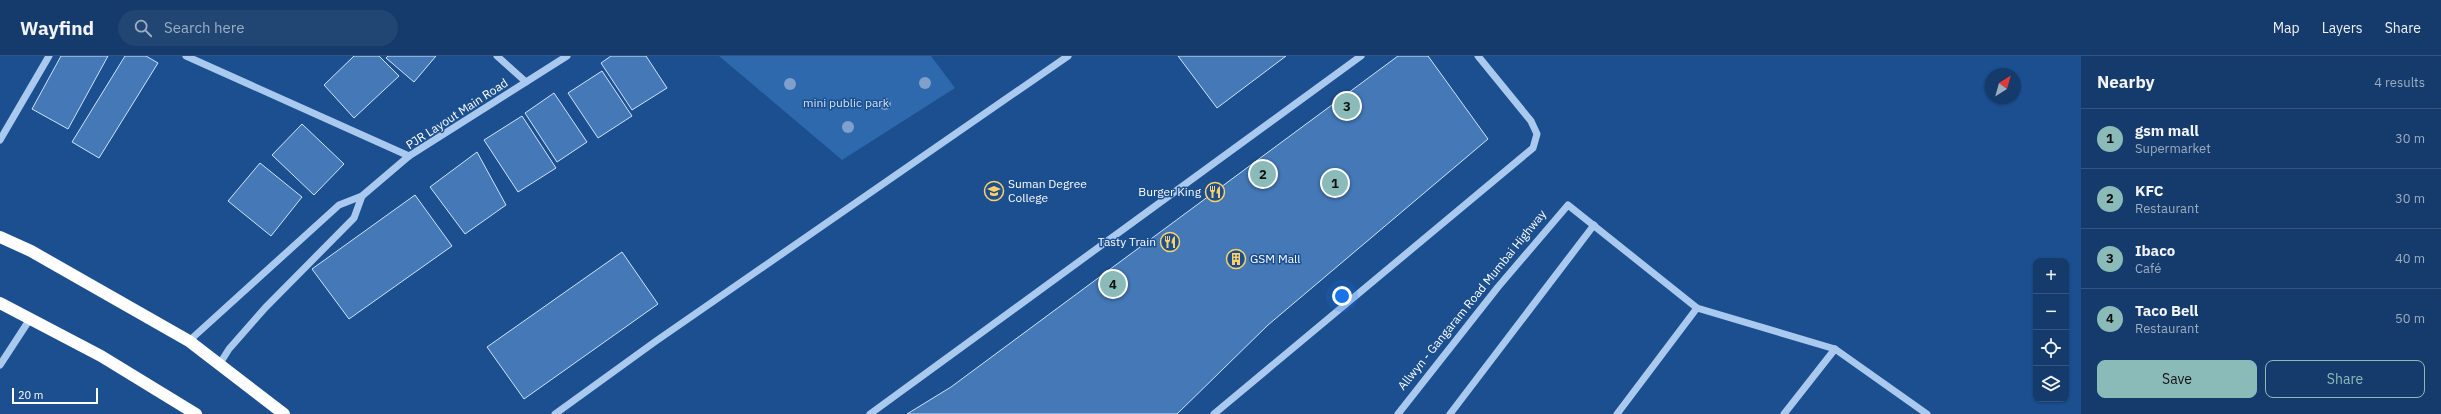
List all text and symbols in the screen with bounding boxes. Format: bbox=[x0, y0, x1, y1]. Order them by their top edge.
search box bbox=[118, 10, 398, 46]
text: Wayfind bbox=[20, 16, 94, 40]
icon: search bbox=[132, 17, 154, 39]
text: Search here bbox=[164, 18, 244, 37]
text: Map bbox=[2273, 19, 2300, 37]
text: Layers bbox=[2322, 19, 2363, 37]
text: Share bbox=[2385, 19, 2421, 37]
north arrow bbox=[1985, 68, 2021, 104]
text: Nearby bbox=[2097, 71, 2155, 93]
text: 4 results bbox=[2374, 74, 2425, 91]
street label: PJR Layout Main Road bbox=[403, 75, 511, 152]
pin: 3 bbox=[1334, 91, 1360, 121]
park label: mini public park bbox=[803, 95, 890, 110]
text: gsm mall bbox=[2135, 121, 2199, 140]
text: 1 bbox=[2106, 130, 2114, 147]
text: 30 m bbox=[2395, 130, 2425, 147]
text: Supermarket bbox=[2135, 140, 2211, 157]
pin: 2 bbox=[1250, 159, 1276, 189]
pin: 1 bbox=[1322, 168, 1348, 198]
place label: Suman Degree College bbox=[1008, 176, 1087, 205]
school or university icon: Suman Degree College bbox=[983, 180, 1005, 202]
restaurant icon: Burger King bbox=[1204, 181, 1226, 203]
text: KFC bbox=[2135, 181, 2164, 200]
place label: Burger King bbox=[1138, 184, 1202, 199]
text: 2 bbox=[2106, 190, 2114, 207]
text: 30 m bbox=[2395, 190, 2425, 207]
text: Restaurant bbox=[2135, 200, 2199, 217]
street label: Allwyn - Gangaram Road Mumbai Highway bbox=[1394, 207, 1549, 393]
restaurant icon: Tasty Train bbox=[1159, 231, 1181, 253]
place label: Tasty Train bbox=[1098, 234, 1156, 249]
text: Ibaco bbox=[2135, 241, 2175, 260]
building icon: GSM Mall bbox=[1225, 248, 1247, 270]
text: 3 bbox=[2106, 250, 2114, 267]
text: 40 m bbox=[2395, 250, 2425, 267]
place label: GSM Mall bbox=[1250, 251, 1301, 266]
map controls bbox=[2033, 258, 2069, 402]
button: + bbox=[2033, 258, 2069, 294]
text: Café bbox=[2135, 260, 2161, 277]
pin: 4 bbox=[1100, 269, 1126, 299]
your location bbox=[1332, 286, 1352, 306]
button: − bbox=[2033, 294, 2069, 330]
text: Taco Bell bbox=[2135, 301, 2198, 320]
text: 4 bbox=[2106, 310, 2114, 327]
text: 50 m bbox=[2395, 310, 2425, 327]
text: Restaurant bbox=[2135, 320, 2199, 337]
button: locate bbox=[2033, 330, 2069, 366]
button: Save bbox=[2097, 360, 2257, 398]
button: Share bbox=[2265, 360, 2425, 398]
button: layers bbox=[2033, 366, 2069, 402]
scale bar bbox=[12, 386, 98, 405]
text: 20 m bbox=[18, 388, 43, 402]

